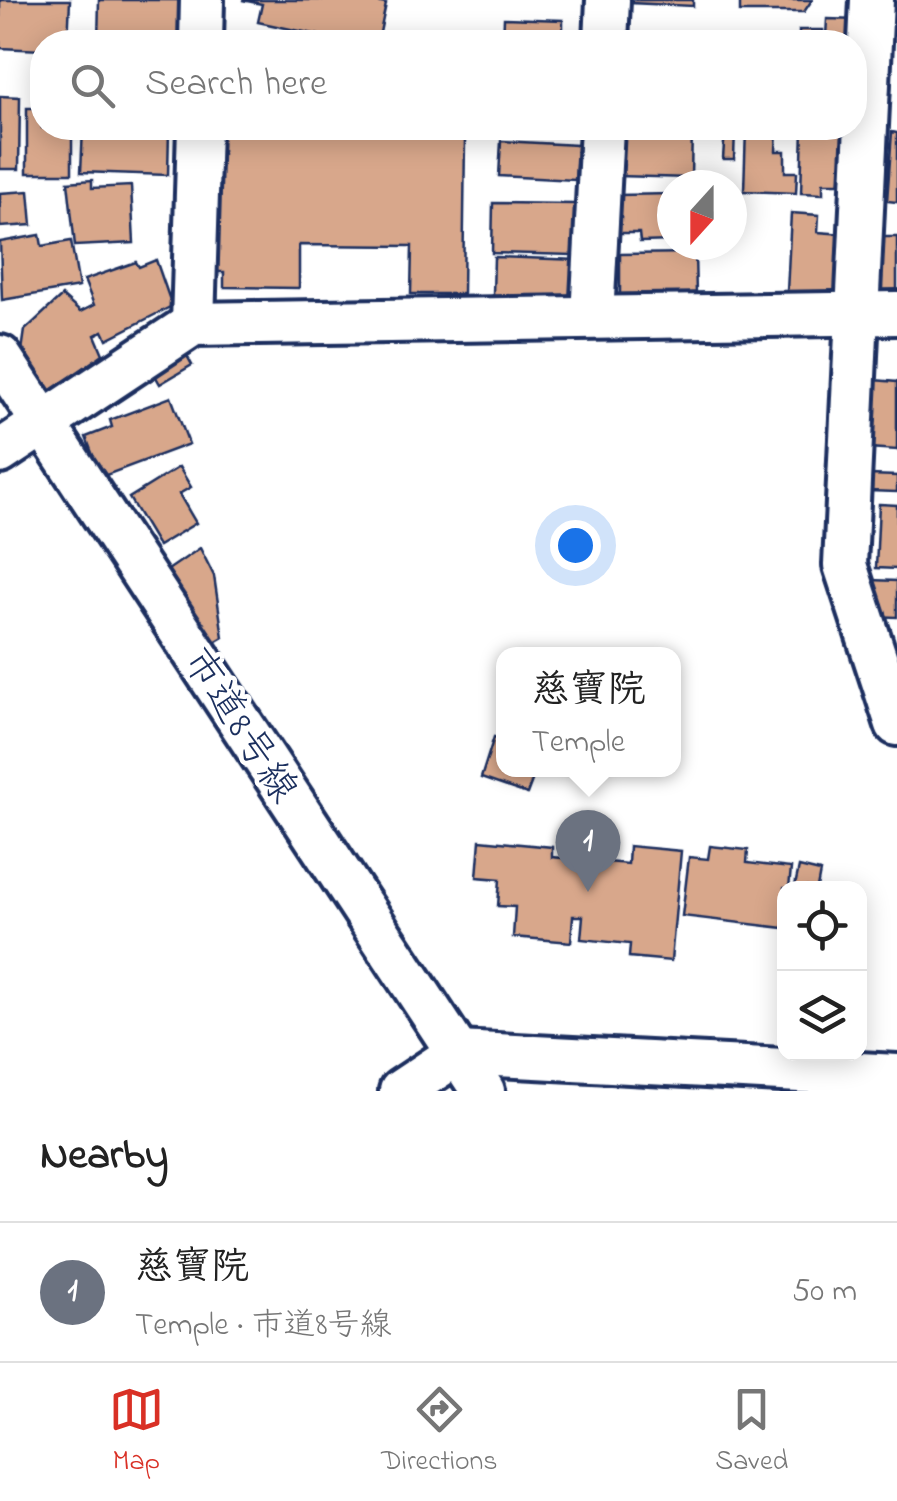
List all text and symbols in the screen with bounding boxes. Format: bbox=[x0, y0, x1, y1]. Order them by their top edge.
search box bbox=[30, 30, 867, 140]
text: Search here bbox=[145, 57, 327, 113]
icon: search bbox=[65, 58, 120, 113]
north arrow bbox=[657, 170, 747, 260]
your location bbox=[550, 520, 601, 571]
street label: 市道8号線 bbox=[166, 637, 311, 816]
popup bbox=[496, 647, 681, 777]
text: 慈寶院 bbox=[531, 664, 646, 720]
text: Temple bbox=[531, 720, 625, 767]
pin: 1 bbox=[556, 810, 620, 892]
map controls bbox=[777, 881, 867, 1061]
button: locate bbox=[777, 881, 867, 971]
button: layers bbox=[777, 971, 867, 1061]
text: Nearby bbox=[40, 1126, 168, 1187]
text: 慈寶院 bbox=[135, 1241, 249, 1297]
text: 1 bbox=[67, 1269, 78, 1316]
text: 50 m bbox=[792, 1269, 857, 1316]
text: Temple · 市道8号線 bbox=[135, 1303, 391, 1350]
tab: Map bbox=[109, 1382, 164, 1483]
tab: Directions bbox=[381, 1382, 498, 1483]
tab: Saved bbox=[715, 1382, 788, 1483]

